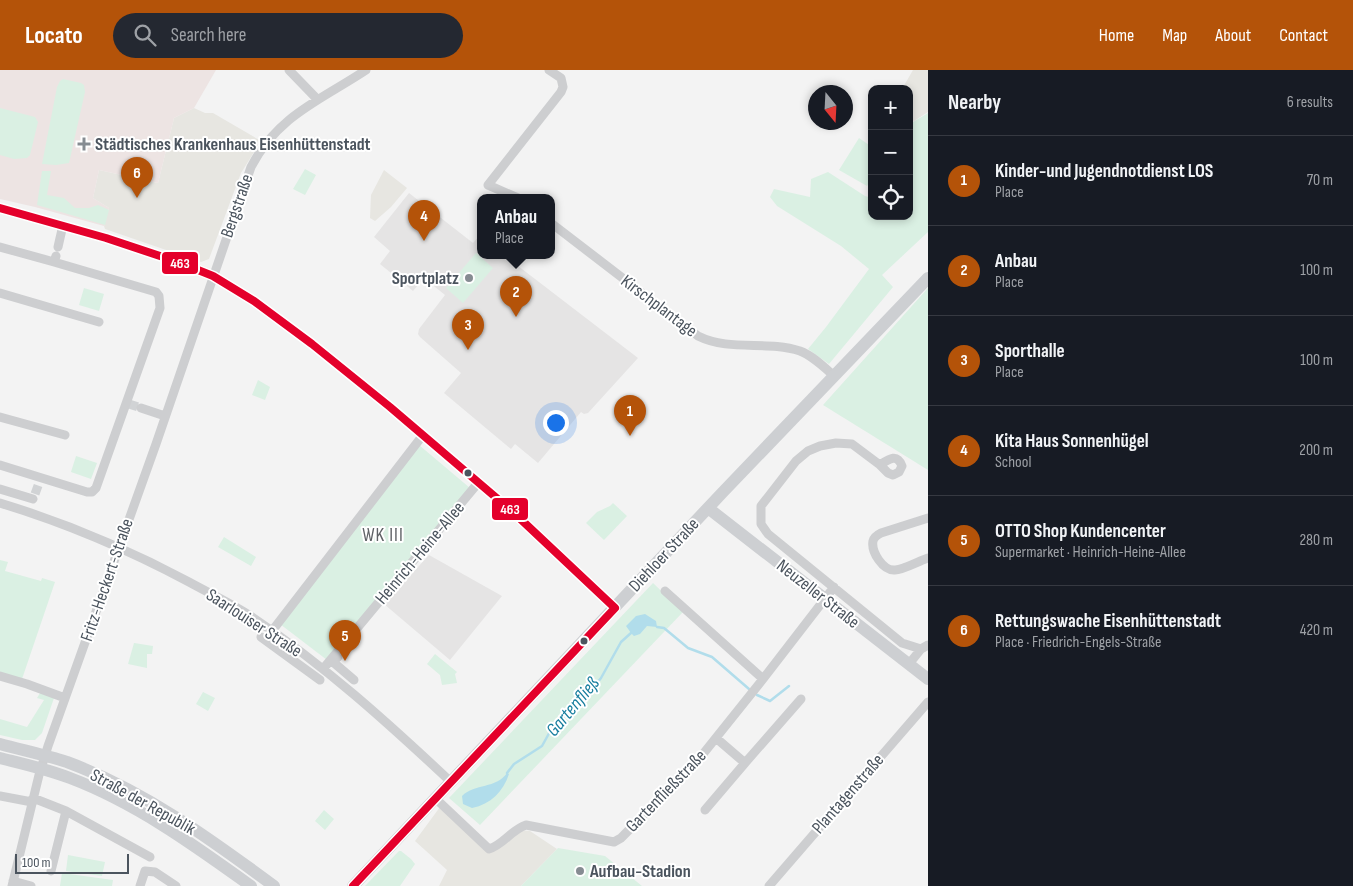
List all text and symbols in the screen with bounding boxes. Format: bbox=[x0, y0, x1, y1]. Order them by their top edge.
search box bbox=[113, 13, 463, 58]
text: Locato bbox=[25, 21, 83, 50]
icon: search bbox=[131, 21, 159, 49]
text: Search here bbox=[171, 24, 246, 47]
text: Home bbox=[1099, 25, 1134, 46]
text: Map bbox=[1162, 25, 1187, 46]
text: About bbox=[1215, 25, 1251, 46]
text: Contact bbox=[1279, 25, 1328, 46]
north arrow bbox=[808, 85, 853, 130]
map controls bbox=[868, 85, 913, 220]
button: + bbox=[868, 85, 913, 130]
text: Nearby bbox=[948, 90, 1001, 115]
text: 6 results bbox=[1287, 93, 1333, 112]
button: − bbox=[868, 130, 913, 175]
place label: Städtisches Krankenhaus Eisenhüttenstadt bbox=[95, 134, 371, 155]
marker: Städtisches Krankenhaus Eisenhüttenstadt bbox=[77, 137, 91, 151]
pin: 6 bbox=[121, 157, 153, 198]
text: Kinder-und Jugendnotdienst LOS bbox=[995, 160, 1213, 183]
text: 1 bbox=[961, 171, 967, 190]
text: 70 m bbox=[1307, 171, 1333, 190]
street label: Bergstraße bbox=[216, 172, 258, 240]
button: locate bbox=[868, 175, 913, 220]
text: Place bbox=[995, 183, 1024, 202]
popup bbox=[477, 194, 555, 259]
pin: 4 bbox=[408, 200, 440, 241]
text: Anbau bbox=[495, 206, 537, 229]
text: Place bbox=[495, 229, 524, 248]
text: Anbau bbox=[995, 250, 1037, 273]
line badge: 463 bbox=[161, 251, 199, 275]
text: 463 bbox=[170, 255, 190, 272]
text: 2 bbox=[960, 261, 968, 280]
text: 100 m bbox=[1300, 261, 1333, 280]
place label: Sportplatz bbox=[392, 268, 459, 289]
street label: Kirschplantage bbox=[617, 271, 701, 341]
marker: Sportplatz bbox=[463, 272, 475, 284]
text: Place bbox=[995, 273, 1024, 292]
pin: 2 bbox=[500, 276, 532, 317]
pin: 3 bbox=[452, 309, 484, 350]
text: Sporthalle bbox=[995, 340, 1065, 363]
text: 3 bbox=[960, 351, 968, 370]
text: 100 m bbox=[1300, 351, 1333, 370]
text: Place bbox=[995, 363, 1024, 382]
pin: 1 bbox=[614, 395, 646, 436]
your location bbox=[543, 410, 569, 436]
text: Kita Haus Sonnenhügel bbox=[995, 430, 1149, 453]
text: 4 bbox=[960, 441, 968, 460]
text: 200 m bbox=[1299, 441, 1333, 460]
text: School bbox=[995, 453, 1031, 472]
unlabelled marker bbox=[463, 468, 473, 478]
street label: Heinrich-Heine-Allee bbox=[371, 497, 469, 609]
line badge: 463 bbox=[491, 497, 529, 521]
text: 463 bbox=[500, 501, 520, 518]
street label: Diehloer Straße bbox=[625, 514, 703, 596]
street label: Fritz-Heckert-Straße bbox=[76, 516, 138, 644]
text: OTTO Shop Kundencenter bbox=[995, 520, 1166, 543]
district label: WK III bbox=[362, 524, 404, 547]
text: 5 bbox=[960, 531, 968, 550]
text: 280 m bbox=[1299, 531, 1333, 550]
text: Supermarket · Heinrich-Heine-Allee bbox=[995, 543, 1186, 562]
street label: Neuzeller Straße bbox=[772, 555, 864, 633]
street label: Saarlouiser Straße bbox=[202, 584, 306, 662]
text: Rettungswache Eisenhüttenstadt bbox=[995, 610, 1221, 633]
pin: 5 bbox=[329, 620, 361, 661]
text: 6 bbox=[960, 621, 968, 640]
text: 420 m bbox=[1300, 621, 1333, 640]
text: Place · Friedrich-Engels-Straße bbox=[995, 633, 1161, 652]
unlabelled marker bbox=[579, 636, 589, 646]
water label: Gartenfließ bbox=[541, 672, 605, 741]
street label: Gartenfließstraße bbox=[621, 745, 711, 837]
street label: Plantagenstraße bbox=[808, 750, 888, 838]
street label: Straße der Republik bbox=[87, 764, 199, 840]
scale bar bbox=[15, 851, 129, 874]
text: 100 m bbox=[22, 854, 51, 871]
place label: Aufbau-Stadion bbox=[589, 861, 691, 882]
marker: Aufbau-Stadion bbox=[574, 865, 586, 877]

